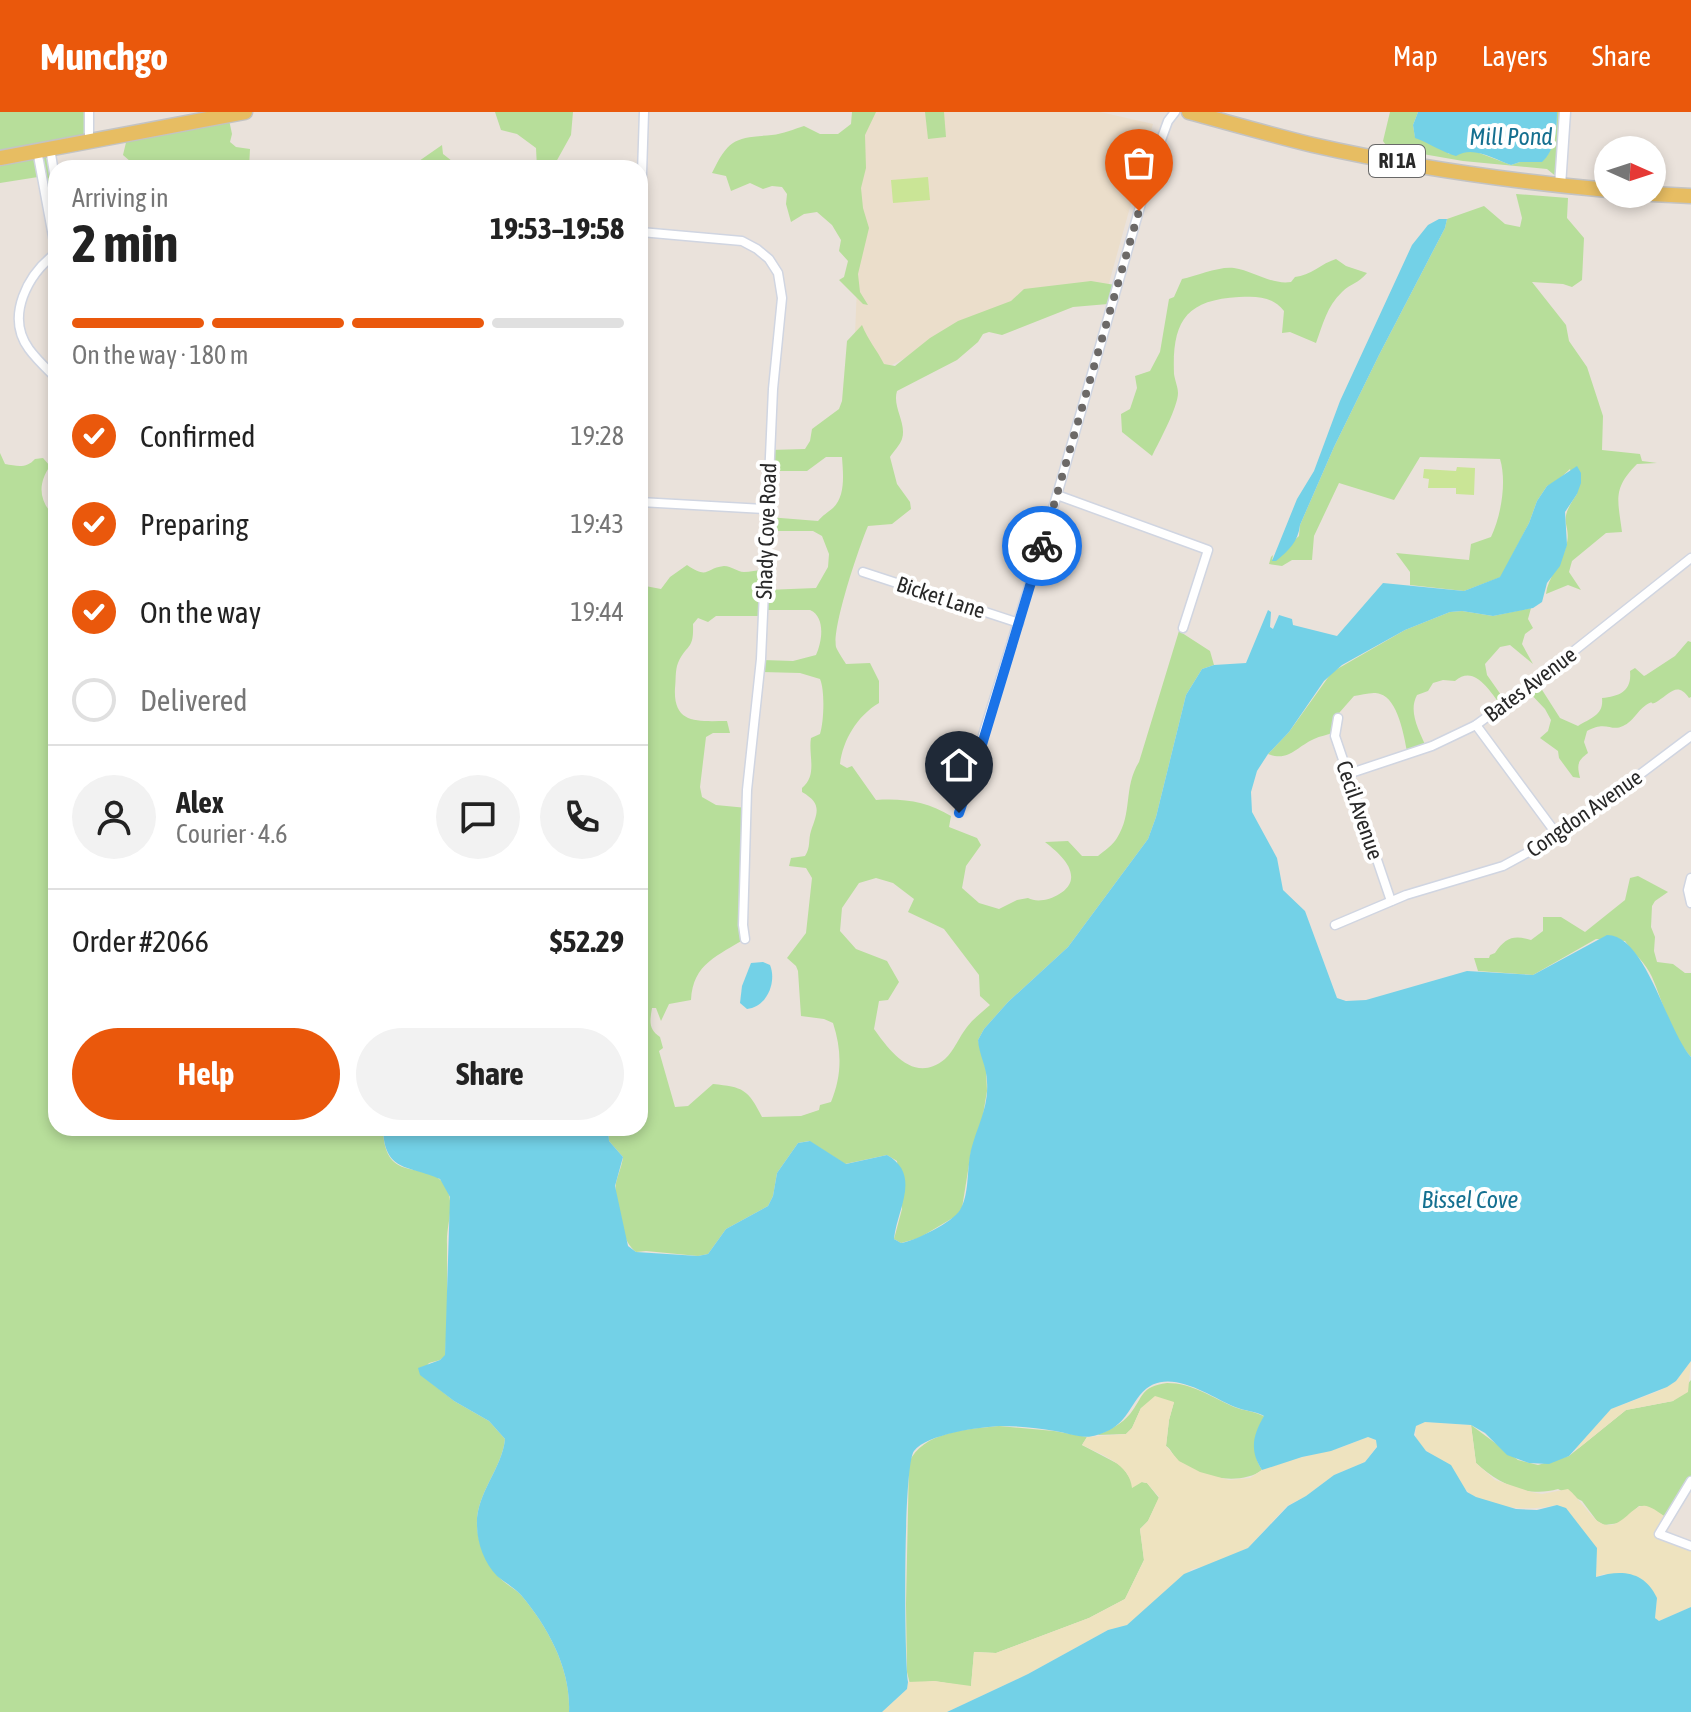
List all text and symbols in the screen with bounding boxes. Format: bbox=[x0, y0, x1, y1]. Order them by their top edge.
text: Munchgo bbox=[40, 35, 168, 78]
text: Map bbox=[1393, 40, 1438, 72]
text: Layers bbox=[1482, 40, 1548, 72]
text: Share bbox=[1592, 40, 1651, 72]
water label: Mill Pond bbox=[1469, 123, 1553, 150]
pin bbox=[1105, 129, 1173, 211]
north arrow bbox=[1594, 136, 1666, 208]
map controls bbox=[1594, 136, 1666, 208]
icon: bag bbox=[1117, 141, 1161, 185]
road number: RI 1A bbox=[1369, 145, 1425, 177]
text: Arriving in bbox=[72, 183, 169, 213]
text: 19:53–19:58 bbox=[490, 211, 624, 245]
text: 2 min bbox=[72, 213, 178, 273]
text: On the way · 180 m bbox=[72, 340, 249, 370]
icon: check bbox=[72, 414, 116, 458]
text: Confirmed bbox=[140, 419, 255, 453]
text: 19:28 bbox=[570, 421, 624, 451]
street label: Shady Cove Road bbox=[751, 462, 781, 600]
icon: check bbox=[72, 502, 116, 546]
courier bbox=[1002, 506, 1082, 586]
text: Preparing bbox=[140, 507, 249, 541]
text: 19:43 bbox=[570, 509, 624, 539]
icon: bike bbox=[1020, 524, 1064, 568]
street label: Bicket Lane bbox=[893, 570, 989, 624]
icon: check bbox=[72, 590, 116, 634]
text: On the way bbox=[140, 595, 261, 629]
text: 19:44 bbox=[570, 597, 624, 627]
street label: Bates Avenue bbox=[1479, 641, 1581, 727]
text: Delivered bbox=[140, 683, 248, 717]
pin bbox=[925, 731, 993, 813]
icon: home bbox=[937, 743, 981, 787]
street label: Cecil Avenue bbox=[1331, 757, 1389, 863]
street label: Congdon Avenue bbox=[1521, 764, 1647, 862]
button: person bbox=[72, 775, 156, 859]
button: chat bbox=[436, 775, 520, 859]
button: phone bbox=[540, 775, 624, 859]
text: Alex bbox=[176, 785, 224, 819]
text: Courier · 4.6 bbox=[176, 819, 287, 849]
text: Order #2066 bbox=[72, 924, 209, 958]
text: $52.29 bbox=[550, 924, 624, 958]
button: Help bbox=[72, 1028, 340, 1120]
button: Share bbox=[356, 1028, 624, 1120]
water label: Bissel Cove bbox=[1422, 1186, 1518, 1213]

